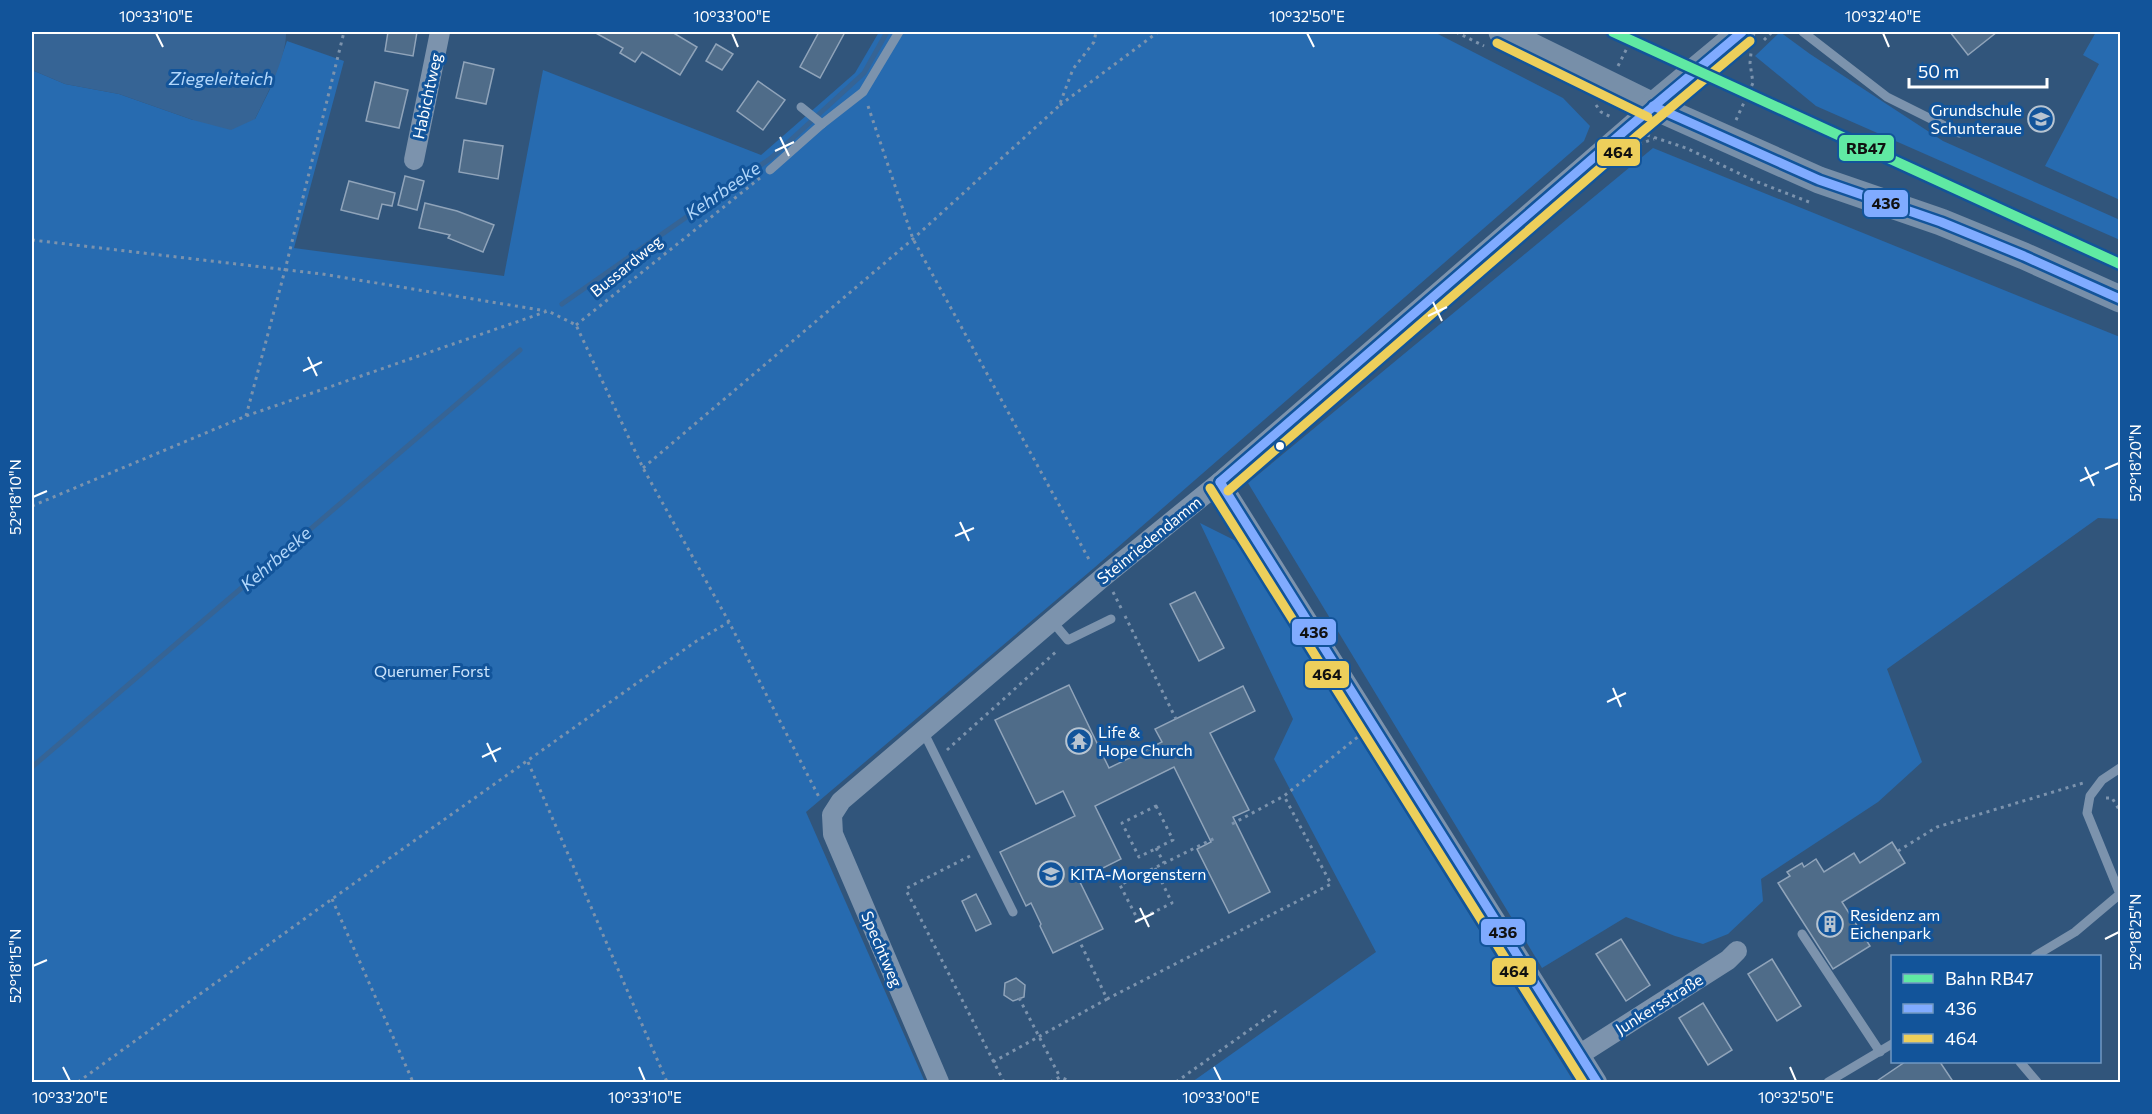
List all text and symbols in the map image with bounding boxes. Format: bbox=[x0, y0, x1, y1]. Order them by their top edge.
text: 10°33'10"E bbox=[119, 7, 193, 25]
text: 10°33'00"E bbox=[693, 7, 771, 25]
text: 10°32'50"E bbox=[1269, 7, 1345, 25]
text: 10°32'40"E bbox=[1845, 7, 1921, 25]
street label: Habichtweg bbox=[408, 51, 445, 141]
scale bar bbox=[1909, 51, 2047, 89]
text: 50 m bbox=[1918, 60, 1959, 82]
water label: Ziegeleiteich bbox=[168, 67, 273, 89]
place label: Grundschule Schunteraue bbox=[1931, 100, 2022, 137]
school or university icon: Grundschule Schunteraue bbox=[2026, 104, 2056, 134]
line badge: RB47 bbox=[1838, 134, 1895, 162]
line badge: 464 bbox=[1596, 138, 1641, 167]
text: RB47 bbox=[1846, 138, 1886, 157]
text: 464 bbox=[1603, 142, 1633, 161]
water label: Kehrbeeke bbox=[681, 156, 765, 224]
line badge: 436 bbox=[1863, 189, 1909, 218]
text: 436 bbox=[1871, 193, 1901, 212]
street label: Bussardweg bbox=[586, 231, 666, 300]
text: 52°18'20"N bbox=[2126, 424, 2144, 502]
unlabelled marker bbox=[1274, 440, 1286, 452]
text: 52°18'10"N bbox=[6, 459, 24, 535]
street label: Steinriedendamm bbox=[1093, 492, 1205, 587]
water label: Kehrbeeke bbox=[235, 521, 316, 595]
line badge: 436 bbox=[1291, 618, 1337, 646]
text: 436 bbox=[1299, 622, 1329, 641]
line badge: 464 bbox=[1304, 660, 1350, 689]
park label: Querumer Forst bbox=[374, 661, 490, 680]
text: 464 bbox=[1312, 664, 1342, 683]
place label: Life & Hope Church bbox=[1098, 722, 1193, 759]
temple icon: Life & Hope Church bbox=[1064, 726, 1094, 756]
school or university icon: KITA-Morgenstern bbox=[1036, 859, 1066, 889]
place label: KITA-Morgenstern bbox=[1070, 864, 1207, 883]
text: 52°18'25"N bbox=[2126, 894, 2144, 970]
place label: Residenz am Eichenpark bbox=[1850, 905, 1940, 942]
street label: Spechtweg bbox=[858, 908, 907, 990]
building icon: Residenz am Eichenpark bbox=[1815, 909, 1845, 939]
line badge: 436 bbox=[1480, 918, 1526, 946]
text: 436 bbox=[1488, 922, 1518, 941]
text: 52°18'15"N bbox=[6, 929, 24, 1003]
legend bbox=[1891, 955, 2101, 1063]
line badge: 464 bbox=[1491, 957, 1537, 986]
text: 464 bbox=[1499, 961, 1529, 980]
text: Bahn RB47 bbox=[1945, 967, 2034, 989]
street label: Junkersstraße bbox=[1612, 969, 1706, 1038]
text: 436 bbox=[1945, 997, 1977, 1019]
text: 464 bbox=[1945, 1027, 1978, 1049]
text: 10°33'20"E bbox=[32, 1088, 108, 1106]
text: 10°33'10"E bbox=[608, 1088, 682, 1106]
text: 10°33'00"E bbox=[1182, 1088, 1260, 1106]
text: 10°32'50"E bbox=[1758, 1088, 1834, 1106]

